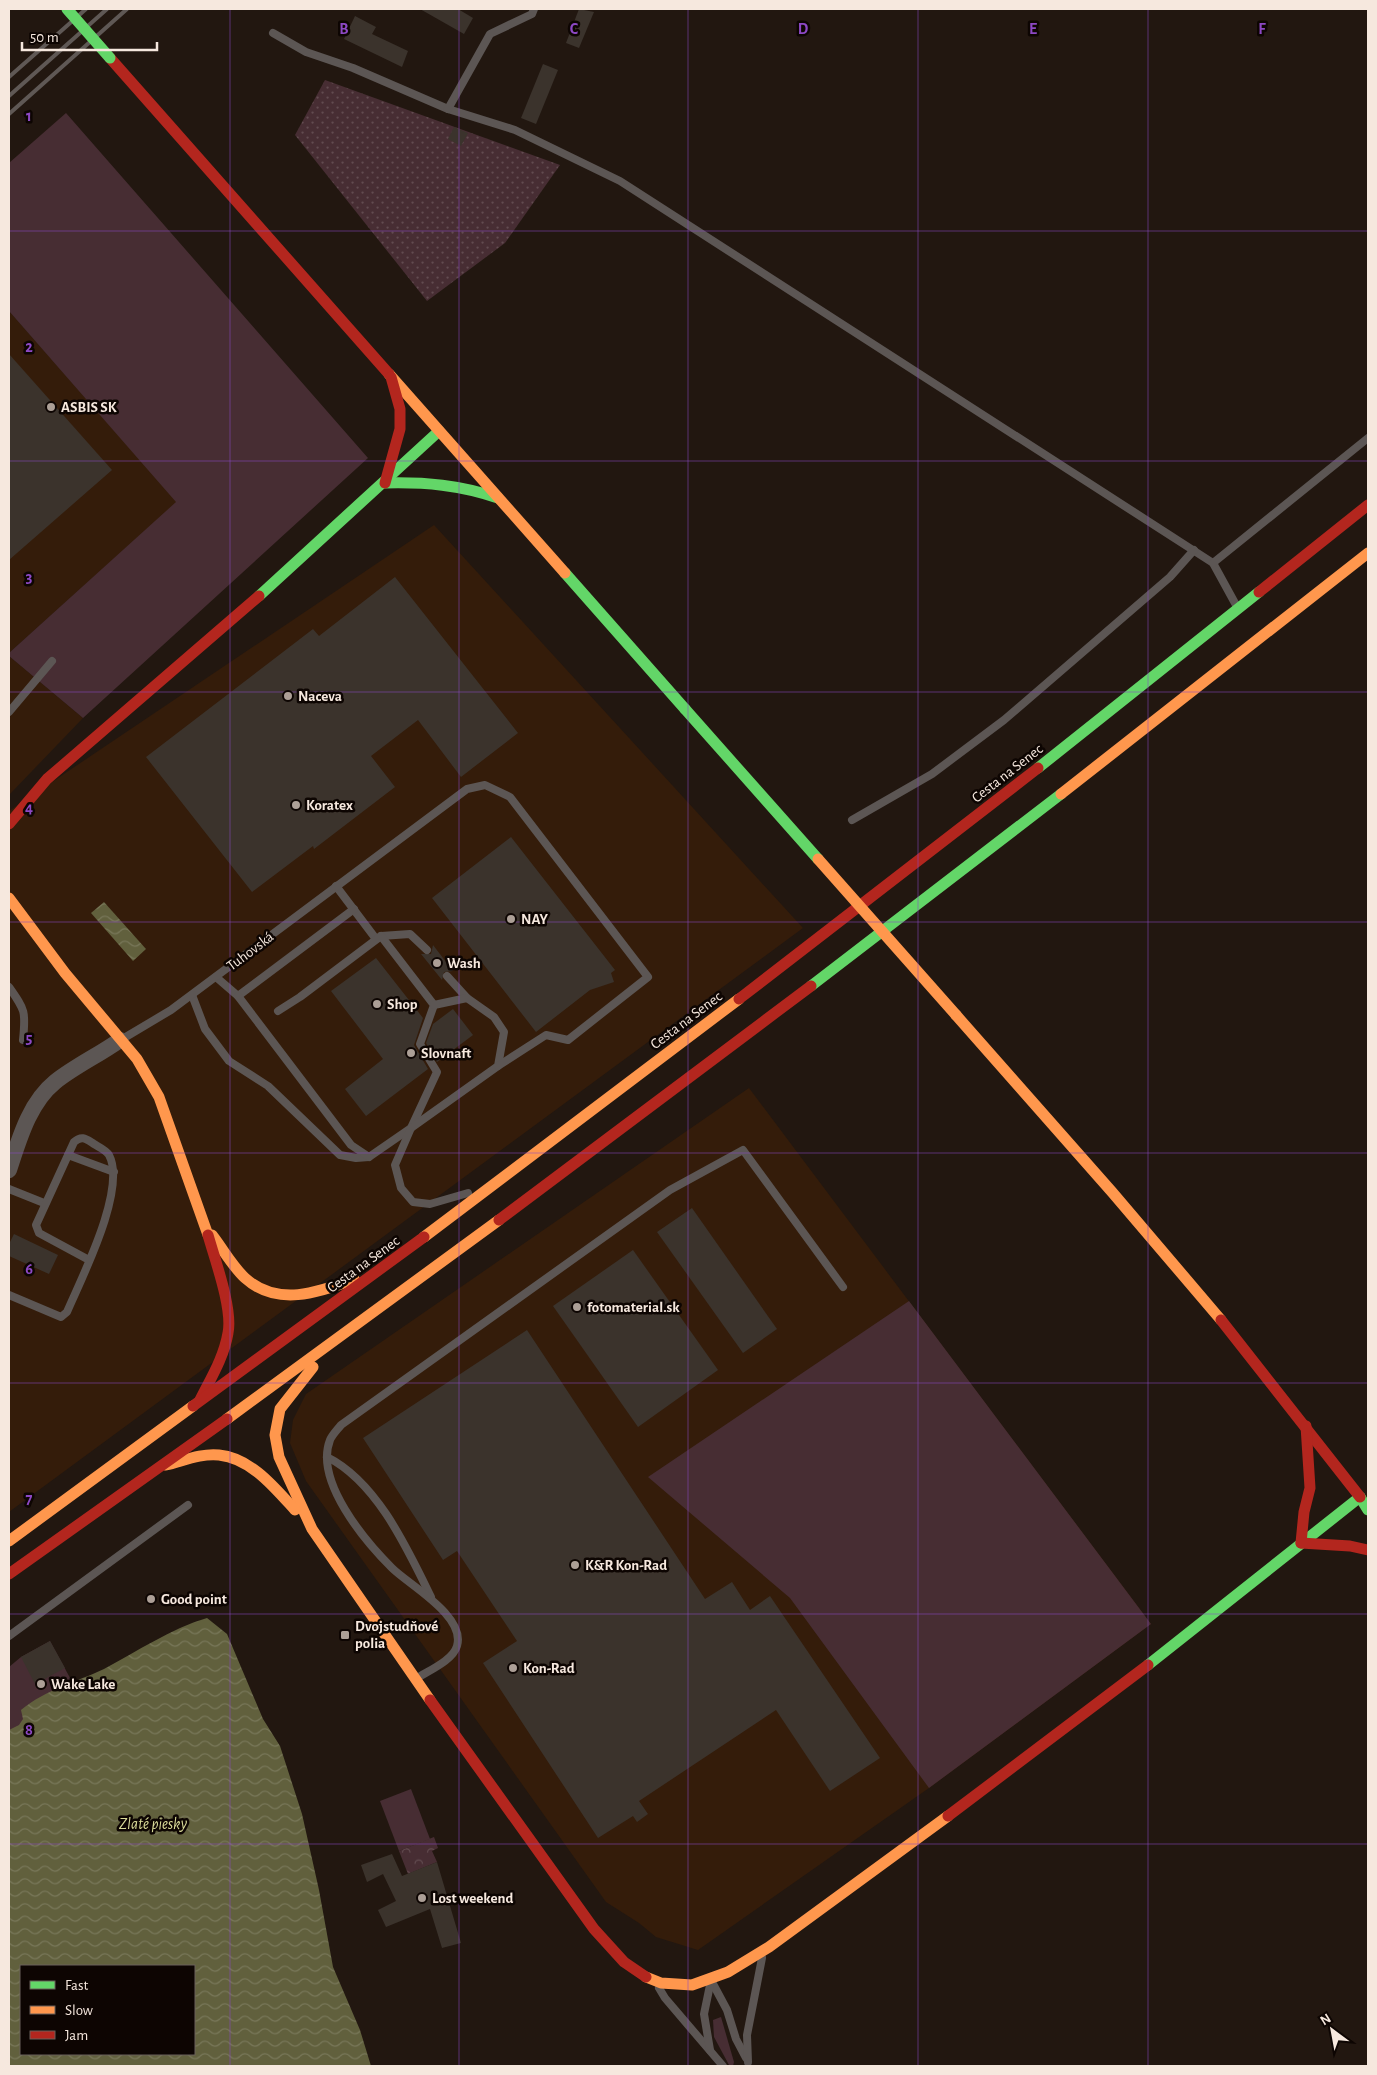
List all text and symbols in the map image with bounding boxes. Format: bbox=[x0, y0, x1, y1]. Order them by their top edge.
scale bar bbox=[22, 20, 158, 52]
text: B bbox=[339, 21, 349, 37]
text: C bbox=[570, 21, 579, 37]
text: D bbox=[798, 21, 809, 37]
text: E bbox=[1029, 21, 1037, 37]
text: F bbox=[1258, 21, 1266, 37]
text: 50 m bbox=[30, 30, 59, 45]
text: 1 bbox=[26, 108, 32, 124]
text: 2 bbox=[25, 339, 33, 355]
place label: ASBIS SK bbox=[61, 400, 117, 415]
marker: ASBIS SK bbox=[45, 401, 57, 413]
text: 3 bbox=[26, 569, 33, 585]
place label: Naceva bbox=[298, 689, 342, 704]
marker: Naceva bbox=[282, 690, 294, 702]
street label: Cesta na Senec bbox=[969, 741, 1046, 806]
place label: Koratex bbox=[306, 798, 353, 813]
marker: Koratex bbox=[290, 799, 302, 811]
text: 4 bbox=[25, 800, 33, 816]
place label: NAY bbox=[521, 912, 549, 927]
marker: NAY bbox=[505, 913, 517, 925]
street label: Tuhovská bbox=[224, 929, 277, 974]
place label: Wash bbox=[447, 956, 481, 971]
marker: Wash bbox=[431, 957, 443, 969]
street label: Cesta na Senec bbox=[648, 989, 725, 1052]
place label: Shop bbox=[387, 997, 418, 1012]
marker: Shop bbox=[371, 998, 383, 1010]
text: 5 bbox=[26, 1030, 33, 1046]
place label: Slovnaft bbox=[421, 1046, 471, 1061]
marker: Slovnaft bbox=[405, 1047, 417, 1059]
street label: Cesta na Senec bbox=[324, 1233, 402, 1296]
text: 6 bbox=[25, 1261, 33, 1277]
place label: fotomaterial.sk bbox=[587, 1300, 680, 1315]
marker: fotomaterial.sk bbox=[571, 1301, 583, 1313]
text: 7 bbox=[26, 1491, 33, 1507]
place label: K&R Kon-Rad bbox=[585, 1558, 667, 1573]
marker: K&R Kon-Rad bbox=[569, 1559, 581, 1571]
place label: Good point bbox=[161, 1592, 227, 1607]
marker: Good point bbox=[145, 1593, 157, 1605]
place label: Dvojstudňové polia bbox=[355, 1619, 438, 1651]
marker: Dvojstudňové polia bbox=[339, 1629, 351, 1641]
place label: Kon-Rad bbox=[523, 1661, 575, 1676]
marker: Kon-Rad bbox=[507, 1662, 519, 1674]
place label: Wake Lake bbox=[51, 1677, 115, 1692]
marker: Wake Lake bbox=[35, 1678, 47, 1690]
text: 8 bbox=[25, 1722, 33, 1738]
water label: Zlaté piesky bbox=[119, 1816, 187, 1833]
place label: Lost weekend bbox=[432, 1891, 513, 1906]
marker: Lost weekend bbox=[416, 1892, 428, 1904]
legend bbox=[20, 1965, 195, 2055]
text: Fast bbox=[65, 1978, 89, 1993]
text: Slow bbox=[65, 2003, 93, 2018]
north arrow bbox=[1307, 2005, 1357, 2055]
text: N bbox=[1318, 2011, 1333, 2028]
text: Jam bbox=[65, 2028, 88, 2043]

